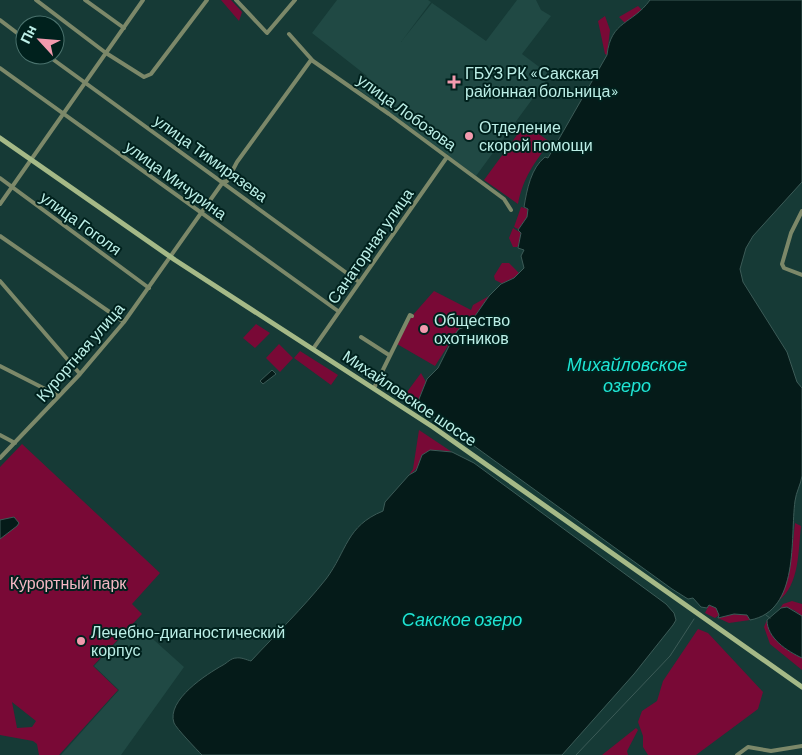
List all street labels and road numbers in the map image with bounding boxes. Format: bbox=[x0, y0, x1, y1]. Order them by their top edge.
street label: улица Лобозова bbox=[354, 69, 461, 154]
street label: улица Тимирязева bbox=[151, 110, 272, 205]
street label: улица Мичурина bbox=[122, 136, 231, 223]
street label: Санаторная улица bbox=[323, 184, 417, 307]
street label: улица Гоголя bbox=[37, 187, 126, 258]
street label: Курортная улица bbox=[32, 298, 128, 405]
street label: Михайловское шоссе bbox=[340, 346, 481, 450]

